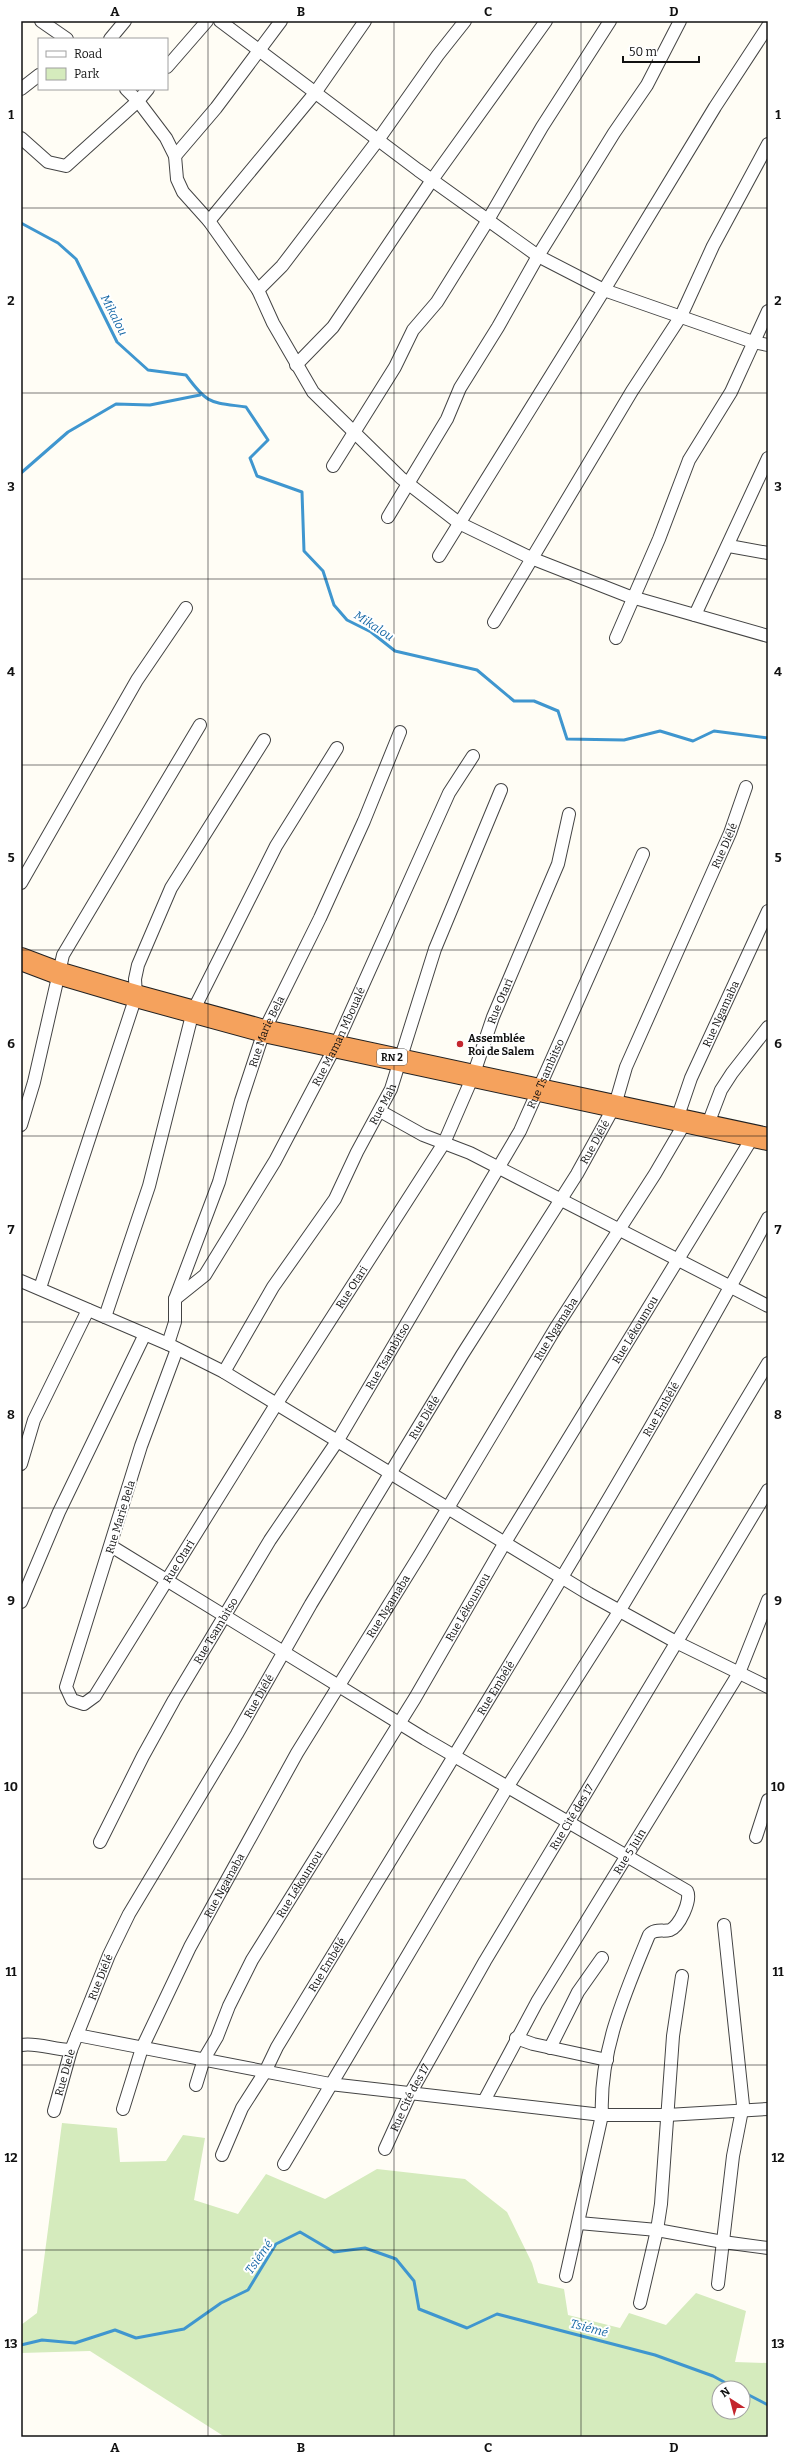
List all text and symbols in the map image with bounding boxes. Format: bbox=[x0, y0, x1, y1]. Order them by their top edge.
text: A bbox=[110, 4, 120, 19]
text: B bbox=[297, 4, 305, 19]
text: C bbox=[484, 4, 492, 19]
text: D bbox=[669, 4, 679, 19]
legend bbox=[38, 38, 168, 90]
scale bar bbox=[623, 38, 699, 64]
text: 50 m bbox=[629, 45, 658, 59]
text: Road bbox=[74, 47, 102, 61]
text: Park bbox=[74, 67, 100, 81]
text: 1 bbox=[8, 107, 14, 122]
text: 1 bbox=[775, 107, 781, 122]
water label: Mikalou bbox=[98, 292, 130, 338]
text: 2 bbox=[7, 293, 15, 308]
text: 2 bbox=[774, 293, 782, 308]
text: 3 bbox=[7, 479, 15, 494]
text: 3 bbox=[774, 479, 782, 494]
water label: Mikalou bbox=[352, 608, 396, 644]
text: 4 bbox=[7, 664, 15, 679]
text: 4 bbox=[774, 664, 782, 679]
street label: Rue Diélé bbox=[709, 821, 740, 871]
text: 5 bbox=[7, 850, 15, 865]
text: 5 bbox=[774, 850, 782, 865]
street label: Rue Otari bbox=[485, 976, 516, 1026]
street label: Rue Ngamaba bbox=[700, 979, 742, 1049]
street label: Rue Maman Mboualé bbox=[310, 985, 368, 1088]
street label: Rue Marie Bela bbox=[247, 994, 287, 1069]
place label: Assemblée Roi de Salem bbox=[468, 1032, 535, 1058]
text: 6 bbox=[7, 1036, 15, 1051]
text: 6 bbox=[774, 1036, 782, 1051]
street label: Rue Tsambitso bbox=[525, 1037, 567, 1111]
marker: Assemblée Roi de Salem bbox=[455, 1039, 465, 1049]
road number: RN 2 bbox=[377, 1049, 407, 1065]
street label: Rue Mah bbox=[367, 1082, 399, 1127]
street label: Rue Diélé bbox=[578, 1118, 612, 1167]
text: 7 bbox=[8, 1222, 15, 1237]
text: 7 bbox=[775, 1222, 782, 1237]
street label: Rue Otari bbox=[333, 1263, 371, 1311]
street label: Rue Lékoumou bbox=[610, 1294, 661, 1366]
street label: Rue Ngamaba bbox=[532, 1295, 581, 1363]
street label: Rue Tsambitso bbox=[363, 1321, 412, 1392]
street label: Rue Embélé bbox=[640, 1380, 682, 1439]
street label: Rue Diélé bbox=[406, 1394, 443, 1442]
text: 8 bbox=[7, 1407, 15, 1422]
text: 8 bbox=[774, 1407, 782, 1422]
street label: Rue Marie Bela bbox=[103, 1479, 138, 1555]
street label: Rue Otari bbox=[161, 1537, 198, 1585]
street label: Rue Lékoumou bbox=[443, 1571, 493, 1644]
street label: Rue Ngamaba bbox=[364, 1573, 413, 1640]
text: 9 bbox=[7, 1593, 15, 1608]
text: 9 bbox=[774, 1593, 782, 1608]
street label: Rue Tsambitso bbox=[191, 1595, 241, 1666]
street label: Rue Embélé bbox=[475, 1659, 517, 1717]
street label: Rue Diélé bbox=[242, 1672, 277, 1720]
text: 10 bbox=[4, 1779, 18, 1794]
text: 10 bbox=[771, 1779, 785, 1794]
street label: Rue Cité des 17 bbox=[547, 1782, 597, 1852]
street label: Rue 5 Juin bbox=[611, 1827, 649, 1877]
street label: Rue Lékoumou bbox=[274, 1848, 326, 1920]
street label: Rue Ngamaba bbox=[201, 1851, 247, 1920]
street label: Rue Embélé bbox=[306, 1935, 349, 1994]
street label: Rue Diélé bbox=[86, 1952, 116, 2002]
text: 11 bbox=[5, 1964, 17, 1979]
text: 11 bbox=[772, 1964, 784, 1979]
street label: Rue Diele bbox=[52, 2048, 78, 2098]
street label: Rue Cité des 17 bbox=[388, 2061, 433, 2134]
text: 12 bbox=[5, 2150, 17, 2165]
text: 12 bbox=[772, 2150, 784, 2165]
water label: Tsiémé bbox=[242, 2237, 276, 2277]
water label: Tsiémé bbox=[569, 2316, 609, 2340]
text: 13 bbox=[4, 2336, 18, 2351]
text: 13 bbox=[771, 2336, 785, 2351]
north arrow bbox=[711, 2380, 751, 2420]
text: N bbox=[718, 2384, 733, 2400]
text: A bbox=[110, 2440, 120, 2455]
text: B bbox=[297, 2440, 305, 2455]
text: C bbox=[484, 2440, 492, 2455]
text: D bbox=[669, 2440, 679, 2455]

